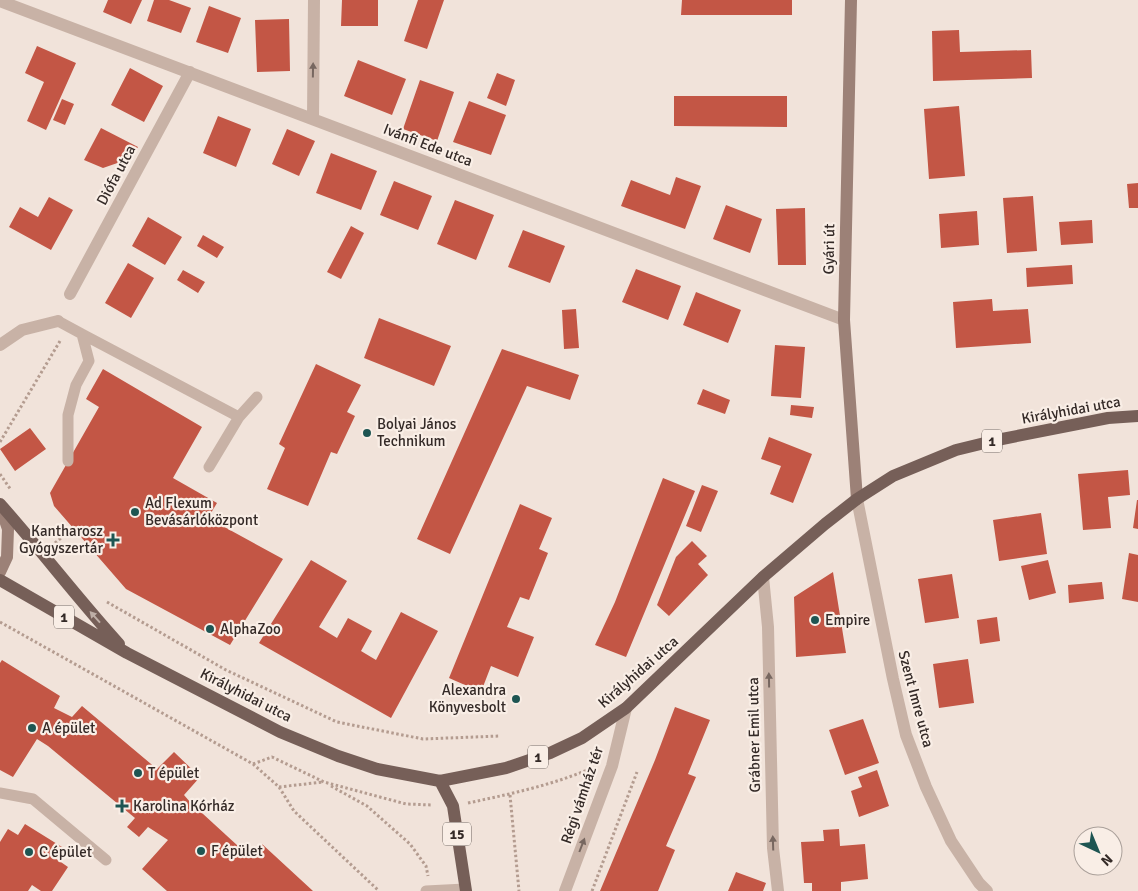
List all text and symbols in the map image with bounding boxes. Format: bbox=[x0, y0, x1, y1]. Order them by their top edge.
one-way arrow bbox=[309, 62, 317, 78]
street label: Ivánfi Ede utca bbox=[381, 120, 475, 170]
street label: Diófa utca bbox=[93, 142, 139, 208]
street label: Gyári út bbox=[820, 224, 838, 274]
street label: Királyhidai utca bbox=[1020, 392, 1122, 428]
place label: Bolyai János Technikum bbox=[377, 415, 457, 450]
marker: Bolyai János Technikum bbox=[361, 427, 373, 439]
road number: 1 bbox=[982, 430, 1002, 452]
place label: Ad Flexum Bevásárlóközpont bbox=[145, 494, 258, 529]
marker: Ad Flexum Bevásárlóközpont bbox=[129, 506, 141, 518]
place label: Kantharosz Gyógyszertár bbox=[19, 522, 103, 557]
marker: Kantharosz Gyógyszertár bbox=[107, 534, 119, 546]
road number: 1 bbox=[54, 606, 74, 628]
place label: Empire bbox=[825, 611, 870, 629]
one-way arrow bbox=[89, 612, 101, 624]
marker: Empire bbox=[809, 614, 821, 626]
place label: AlphaZoo bbox=[220, 620, 281, 638]
marker: AlphaZoo bbox=[204, 623, 216, 635]
street label: Királyhidai utca bbox=[594, 632, 682, 712]
street label: Szent Imre utca bbox=[894, 649, 938, 749]
street label: Királyhidai utca bbox=[197, 664, 295, 726]
one-way arrow bbox=[765, 672, 773, 688]
street label: Grábner Emil utca bbox=[744, 677, 764, 793]
place label: Alexandra Könyvesbolt bbox=[429, 681, 506, 716]
marker: Alexandra Könyvesbolt bbox=[510, 693, 522, 705]
place label: A épület bbox=[42, 719, 95, 737]
marker: A épület bbox=[26, 722, 38, 734]
street label: Régi vámház tér bbox=[557, 743, 607, 846]
road number: 1 bbox=[528, 746, 548, 769]
place label: T épület bbox=[148, 764, 199, 782]
marker: T épület bbox=[132, 767, 144, 779]
place label: Karolina Kórház bbox=[133, 797, 235, 815]
marker: Karolina Kórház bbox=[115, 799, 129, 813]
road number: 15 bbox=[443, 822, 471, 846]
north arrow bbox=[1073, 826, 1123, 876]
one-way arrow bbox=[768, 834, 776, 850]
one-way arrow bbox=[579, 838, 586, 853]
place label: F épület bbox=[211, 842, 263, 860]
place label: C épület bbox=[39, 843, 92, 861]
marker: F épület bbox=[195, 845, 207, 857]
marker: C épület bbox=[23, 846, 35, 858]
text: N bbox=[1097, 850, 1116, 869]

